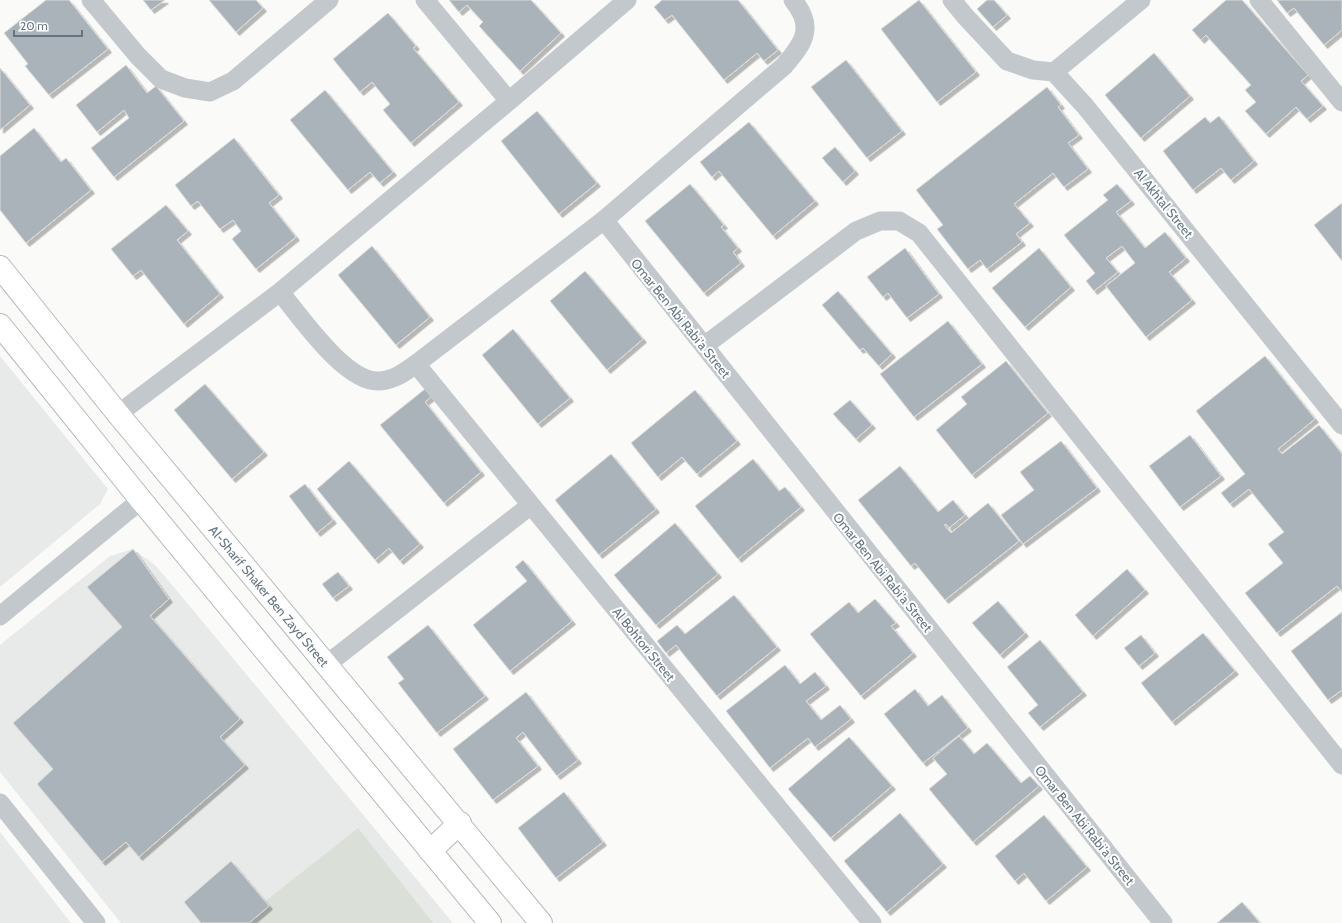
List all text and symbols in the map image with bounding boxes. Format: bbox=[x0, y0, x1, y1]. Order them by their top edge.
scale bar bbox=[14, 12, 82, 38]
text: 20 m bbox=[20, 18, 48, 33]
street label: Al Akhtal Street bbox=[1131, 165, 1197, 241]
street label: Omar Ben Abi Rabi'a Street bbox=[628, 255, 735, 381]
street label: Omar Ben Abi Rabi'a Street bbox=[830, 509, 937, 635]
street label: Al-Sharif Shaker Ben Zayd Street bbox=[206, 522, 333, 670]
street label: Al Bohtori Street bbox=[609, 604, 679, 685]
street label: Omar Ben Abi Rabi'a Street bbox=[1032, 762, 1139, 888]

